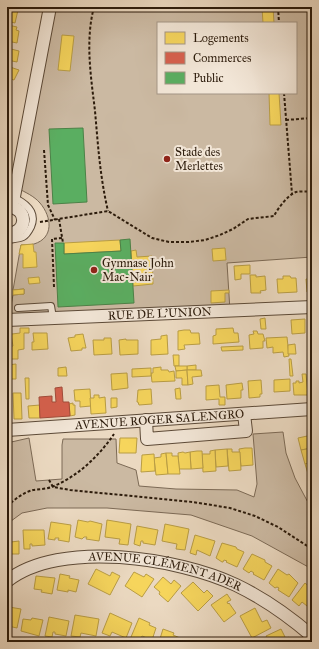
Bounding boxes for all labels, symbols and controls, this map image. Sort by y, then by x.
legend [157,22,297,94]
text: Logements [193,31,249,46]
text: Commerces [193,51,251,65]
text: Public [193,71,224,85]
place label: Stade des Merlettes [175,145,223,173]
marker: Stade des Merlettes [162,154,172,164]
place label: Gymnase John Mac-Nair [102,256,174,284]
marker: Gymnase John Mac-Nair [89,265,99,275]
street label: RUE DE L'UNION [108,304,212,323]
street label: AVENUE ROGER SALENGRO [74,407,245,432]
street label: AVENUE CLÉMENT ADER [87,549,245,594]

